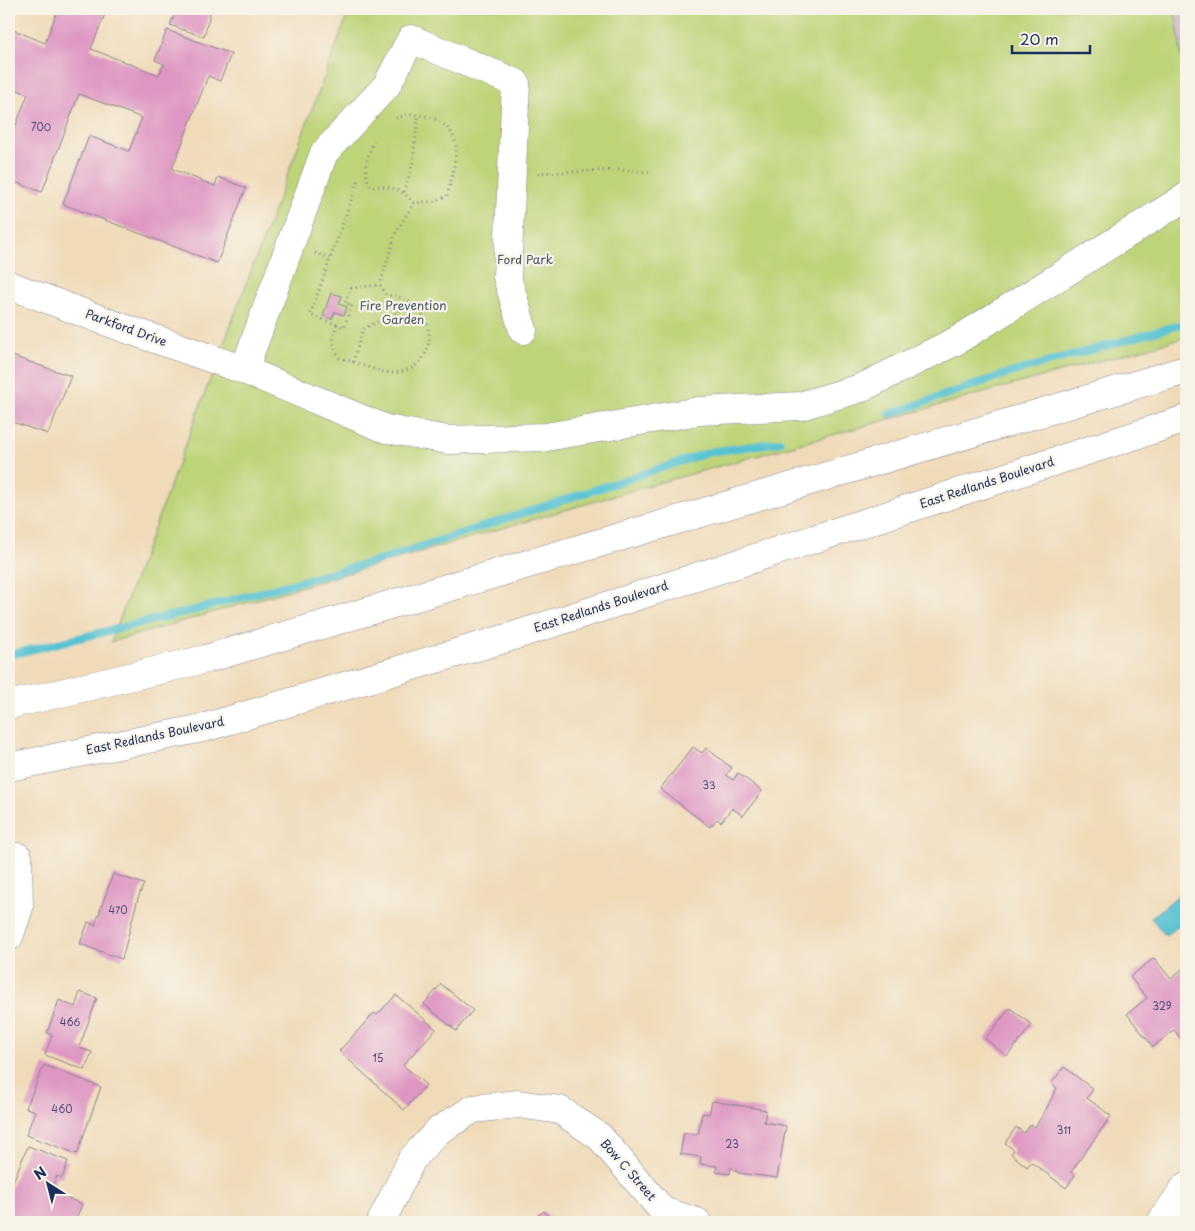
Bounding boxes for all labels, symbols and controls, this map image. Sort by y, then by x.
scale bar [1012,22,1090,54]
text: 20 m [1020,27,1059,50]
house number: 700 [31,119,51,134]
park label: Ford Park [497,250,553,268]
park label: Fire Prevention Garden [359,296,447,328]
street label: Parkford Drive [83,304,170,350]
street label: East Redlands Boulevard [917,452,1057,512]
street label: East Redlands Boulevard [531,576,671,636]
street label: East Redlands Boulevard [84,711,226,758]
house number: 33 [702,777,716,792]
house number: 470 [108,902,128,917]
house number: 329 [1152,998,1172,1013]
house number: 466 [60,1014,80,1029]
house number: 15 [373,1050,383,1065]
house number: 460 [52,1101,72,1116]
house number: 311 [1057,1122,1071,1137]
street label: Bow C Street [597,1134,661,1204]
house number: 23 [725,1136,739,1151]
north arrow [22,1158,72,1208]
text: N [29,1161,51,1185]

